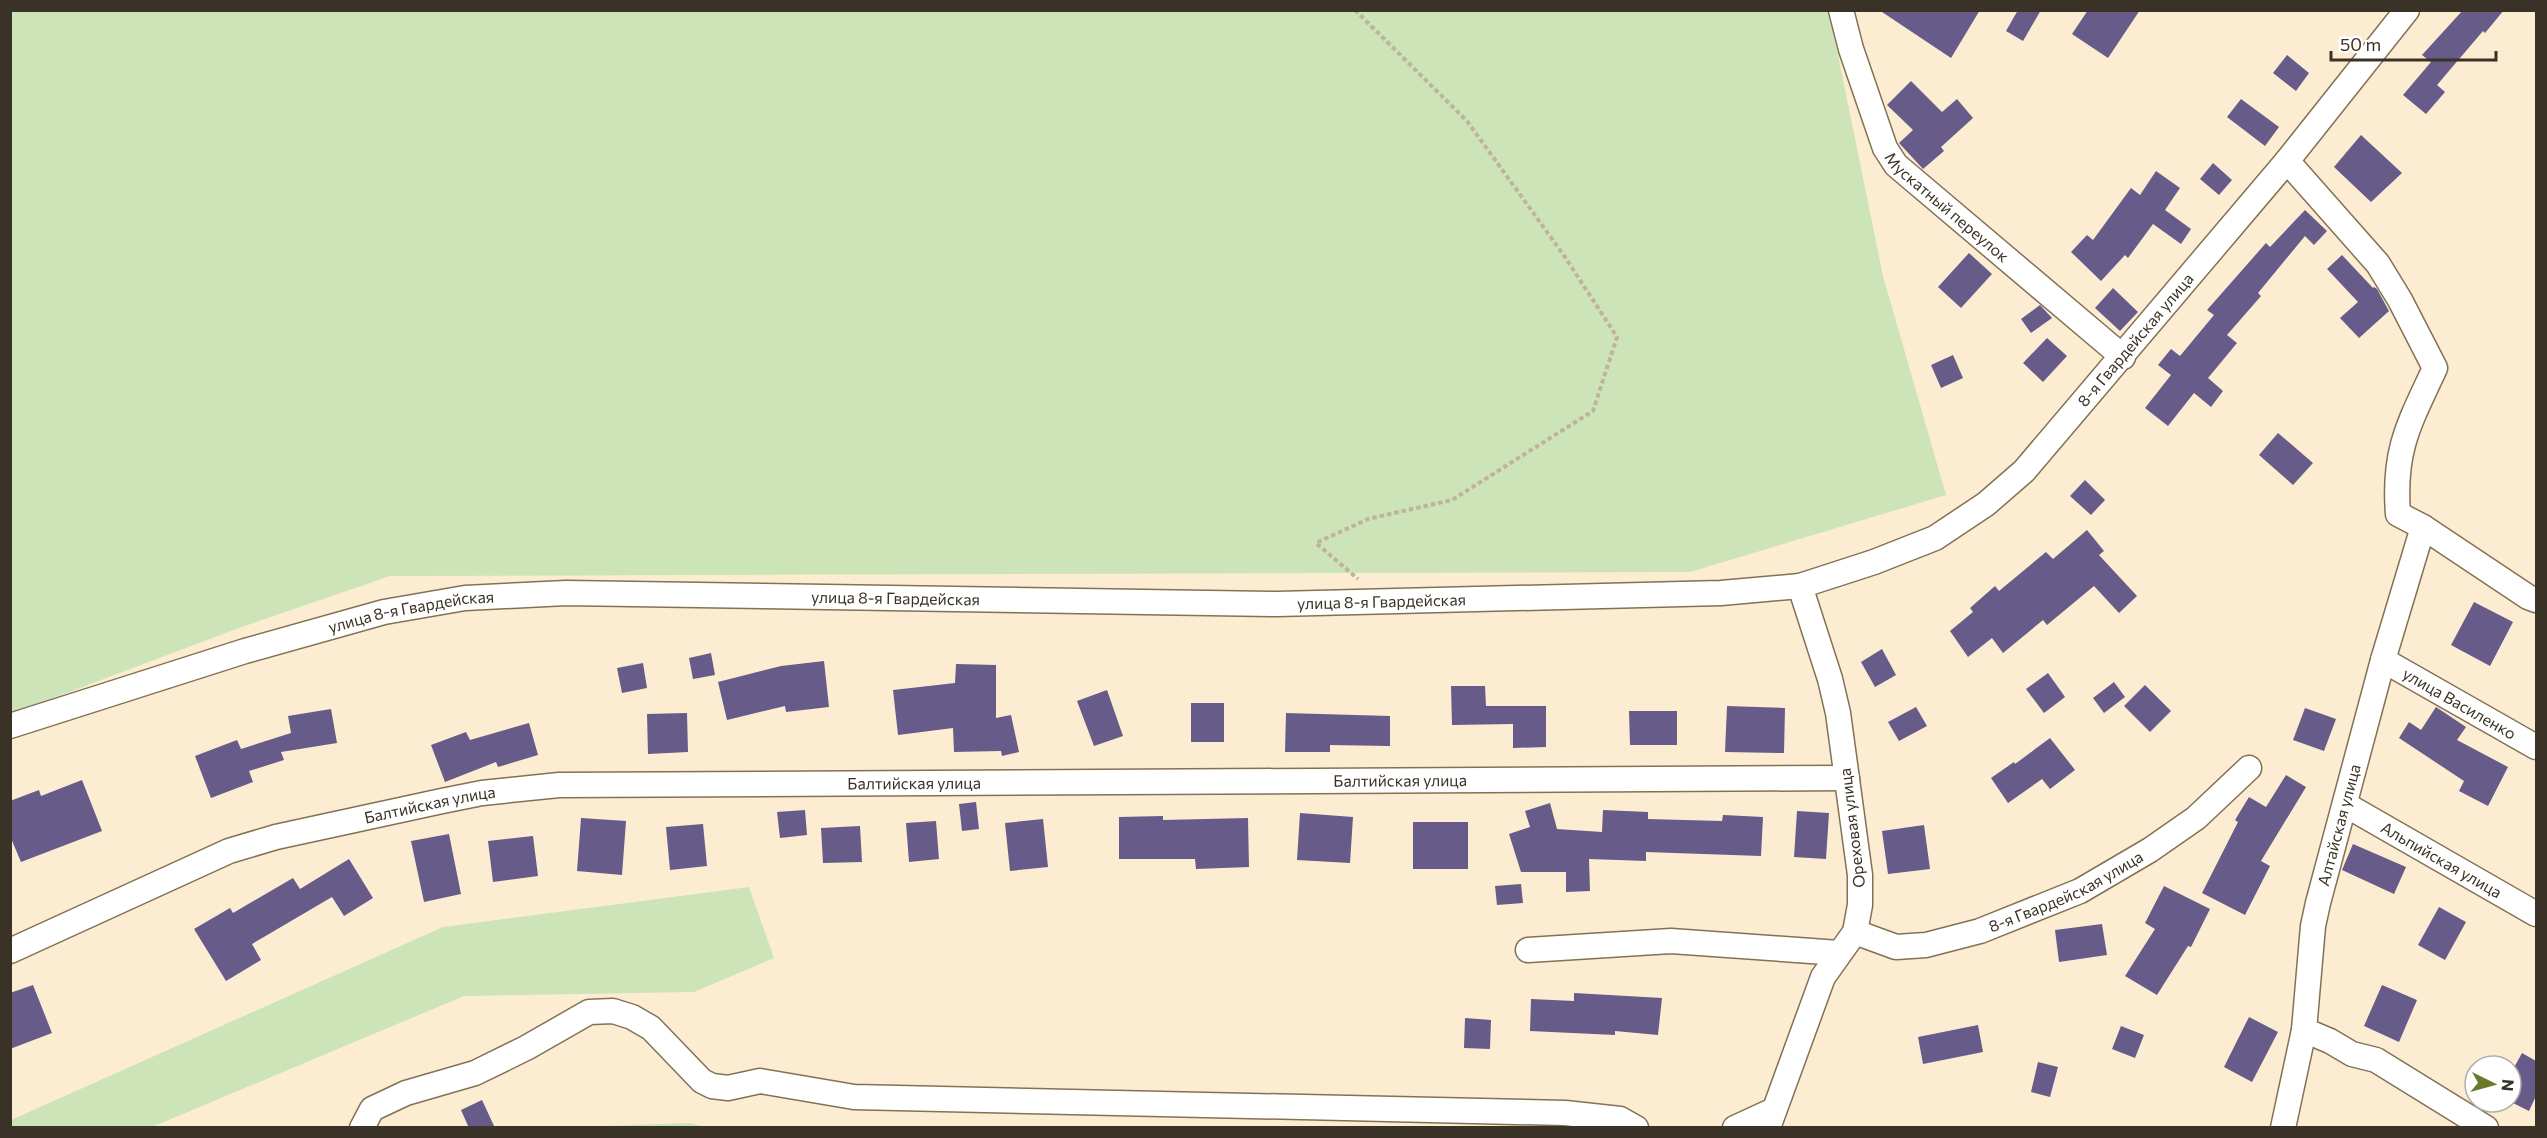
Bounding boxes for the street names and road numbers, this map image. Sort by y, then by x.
street label: Мускатный переулок [1881,148,2014,266]
street label: 8-я Гвардейская улица [2073,269,2197,410]
street label: улица 8-я Гвардейская [326,587,495,636]
street label: улица 8-я Гвардейская [811,587,980,608]
street label: улица 8-я Гвардейская [1297,589,1466,613]
street label: улица Василенко [2400,663,2520,743]
street label: Алтайская улица [2313,762,2364,888]
street label: Ореховая улица [1835,767,1868,889]
street label: Балтийская улица [1333,770,1467,790]
street label: Балтийская улица [847,773,981,792]
street label: Балтийская улица [362,782,496,827]
street label: Альпийская улица [2378,817,2505,901]
street label: 8-я Гвардейская улица [1986,846,2146,936]

